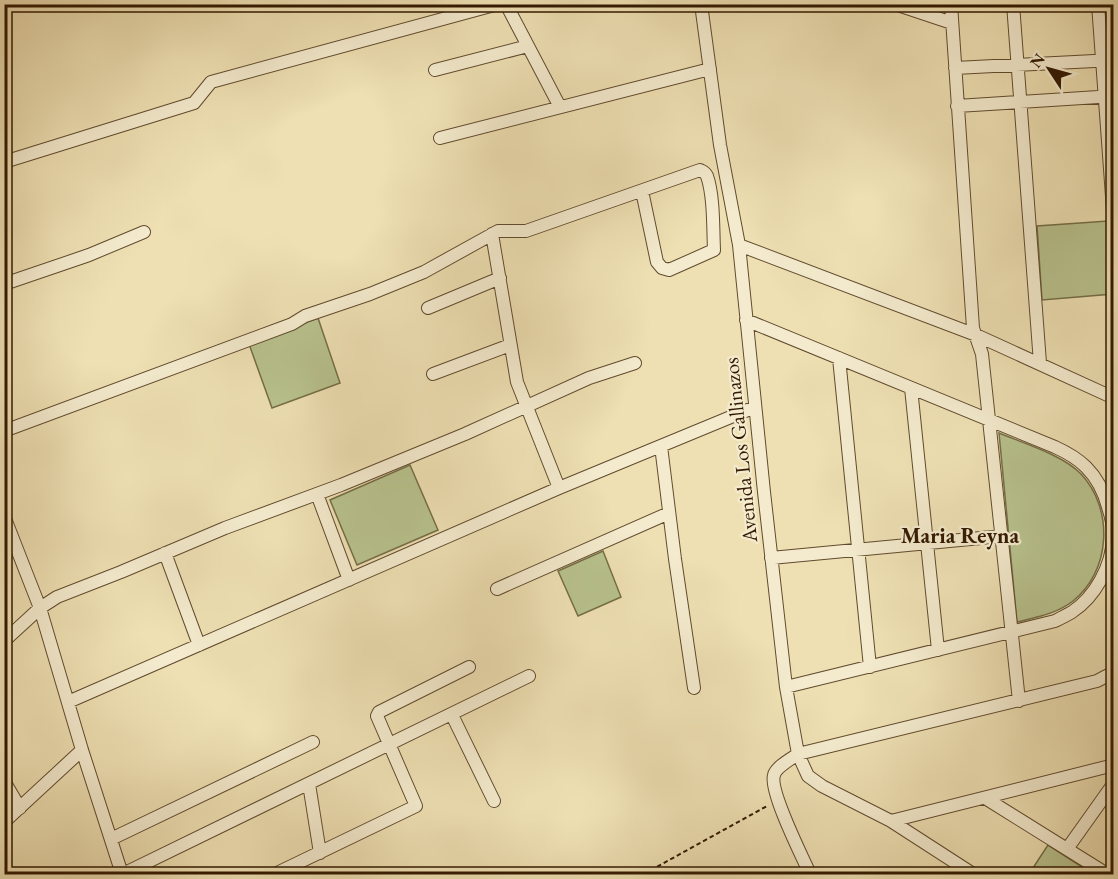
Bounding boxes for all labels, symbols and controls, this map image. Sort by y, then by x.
north arrow [1019,39,1079,99]
text: N [1025,49,1050,72]
street label: Avenida Los Gallinazos [717,356,763,545]
district label: Maria Reyna [901,521,1020,550]

